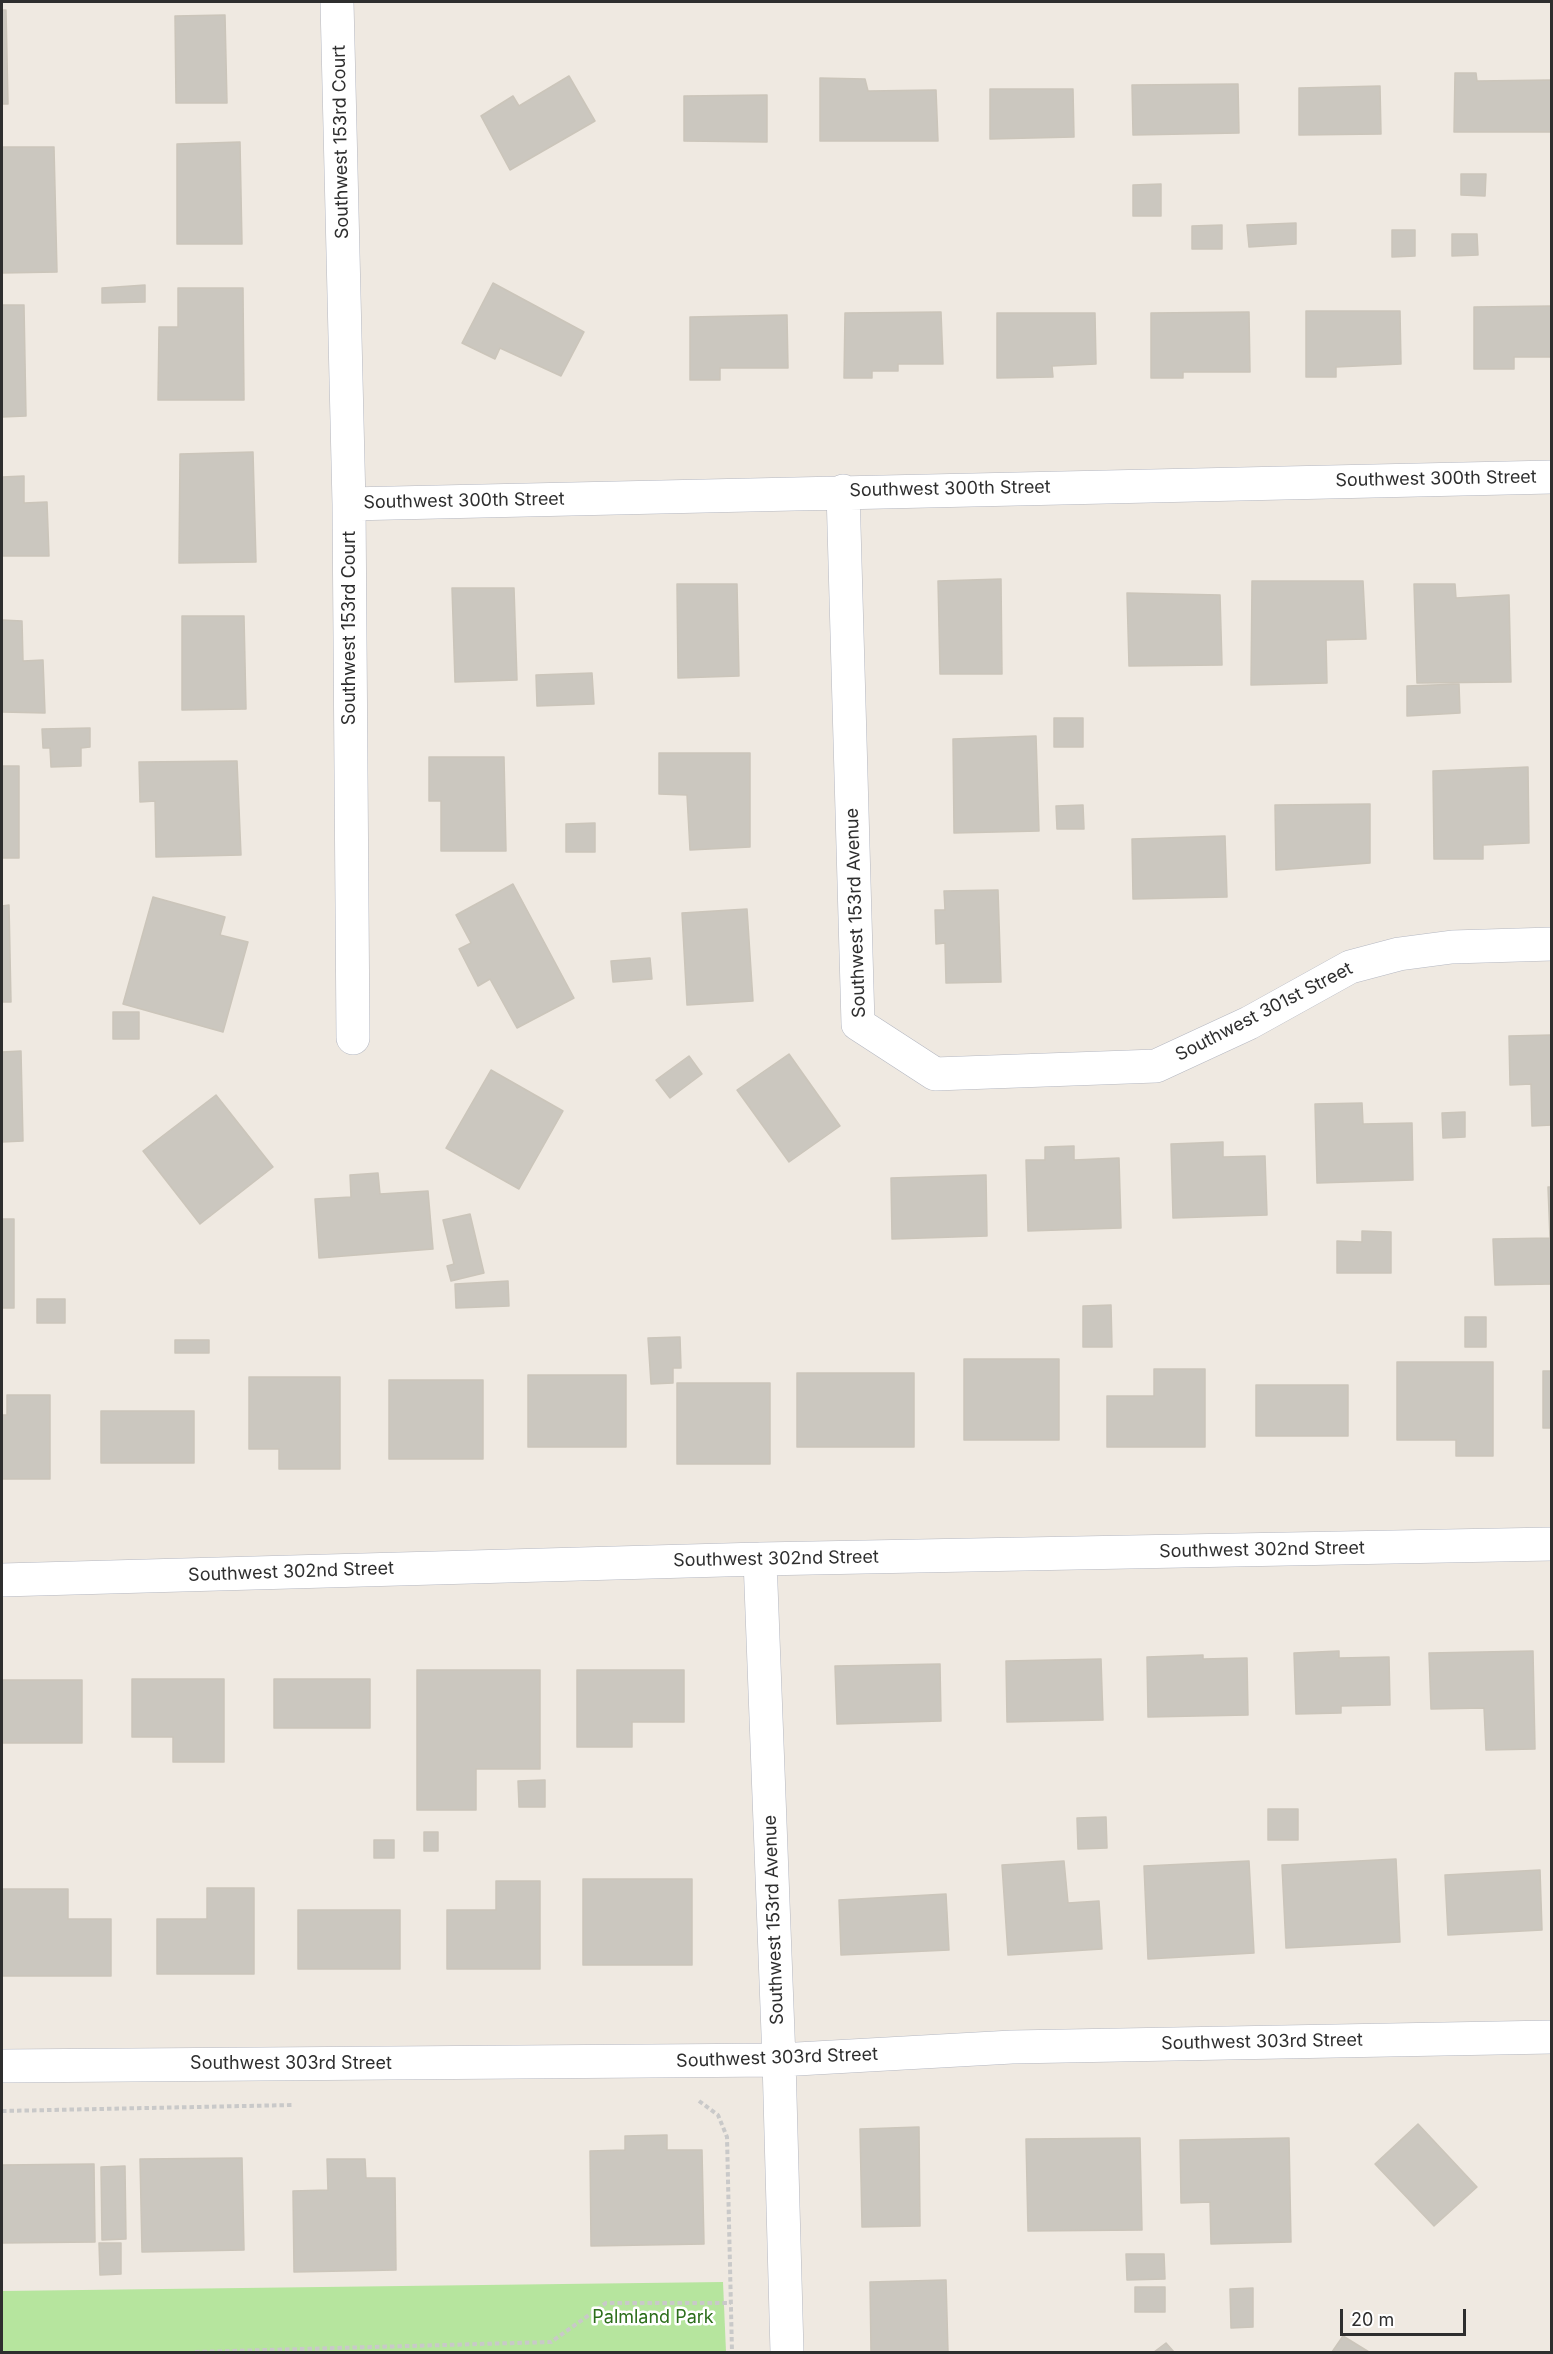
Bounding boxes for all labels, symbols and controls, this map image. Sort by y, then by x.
street label: Southwest 153rd Court [329,45,353,239]
street label: Southwest 300th Street [1335,466,1537,492]
street label: Southwest 300th Street [849,476,1051,502]
street label: Southwest 300th Street [363,488,565,514]
street label: Southwest 153rd Court [339,531,361,725]
street label: Southwest 153rd Avenue [842,808,870,1018]
street label: Southwest 301st Street [1172,958,1356,1066]
street label: Southwest 302nd Street [1159,1537,1365,1563]
street label: Southwest 302nd Street [673,1546,879,1572]
street label: Southwest 302nd Street [188,1558,394,1586]
street label: Southwest 153rd Avenue [760,1815,788,2025]
street label: Southwest 303rd Street [1161,2029,1363,2055]
street label: Southwest 303rd Street [676,2044,878,2072]
street label: Southwest 303rd Street [190,2053,392,2075]
scale bar [1343,2297,1469,2335]
park label: Palmland Park [592,2307,714,2329]
text: 20 m [1351,2309,1394,2330]

